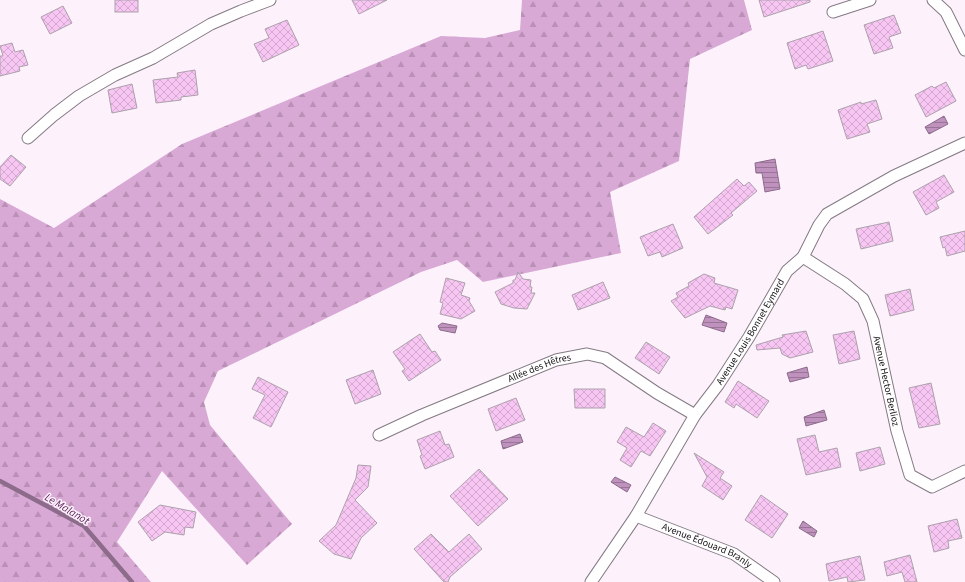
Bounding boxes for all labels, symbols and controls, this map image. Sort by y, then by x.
street label: Avenue Louis Bonnet Eymard [713,276,788,388]
street label: Avenue Hector Berlioz [869,335,903,427]
street label: Allée des Hêtres [506,350,572,386]
water label: Le Malanot [42,490,93,528]
street label: Avenue Édouard Branly [660,520,755,572]

